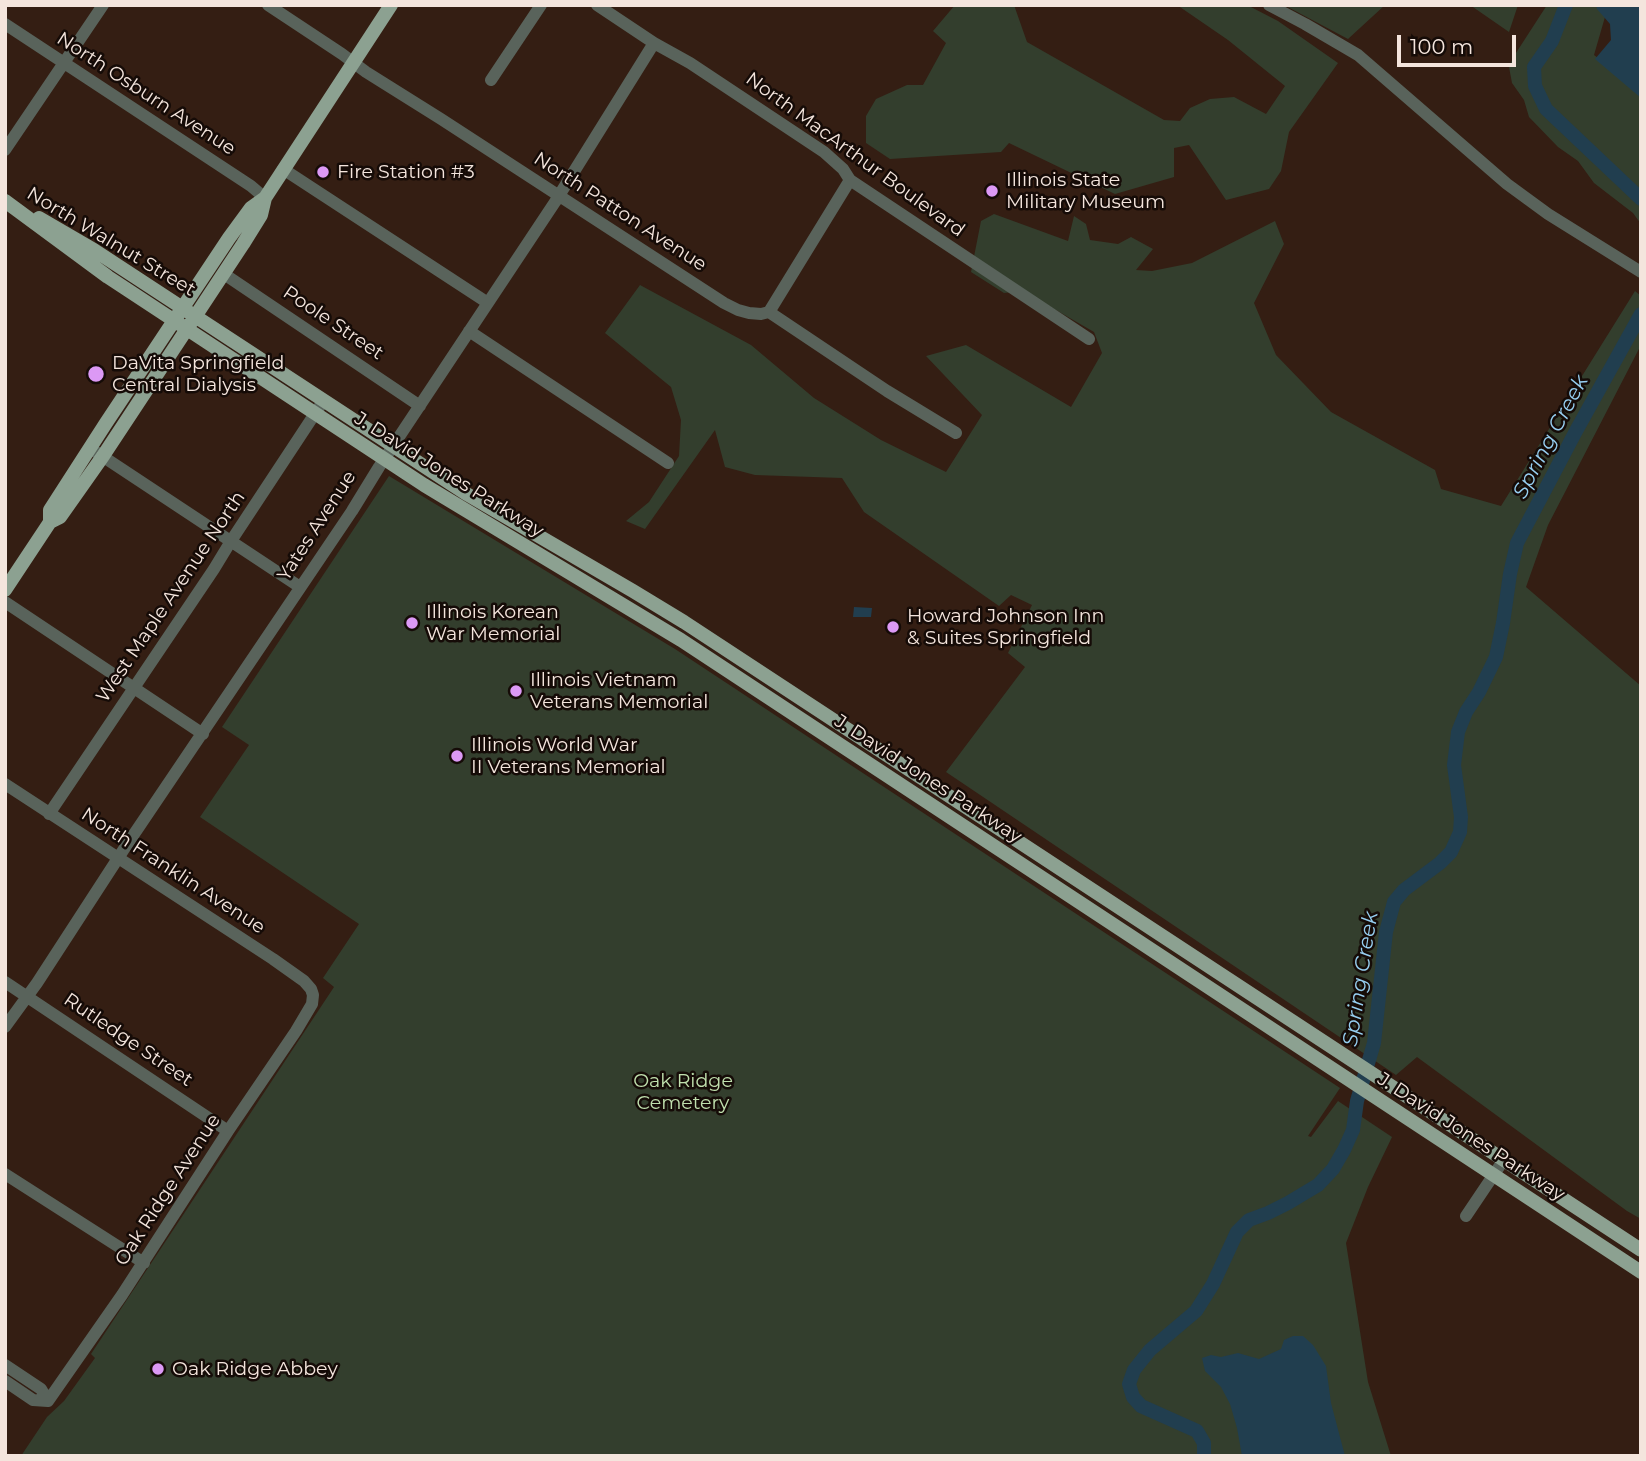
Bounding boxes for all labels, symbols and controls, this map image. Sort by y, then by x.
scale bar [1401,21,1520,65]
street label: North Osburn Avenue [52,28,240,160]
text: 100 m [1410,34,1473,59]
street label: North MacArthur Boulevard [741,68,969,242]
street label: North Patton Avenue [529,148,711,276]
place label: Fire Station #3 [337,161,475,183]
marker: Fire Station #3 [315,164,331,180]
place label: Illinois State Military Museum [1006,169,1165,213]
street label: North Walnut Street [22,183,200,301]
marker: Illinois State Military Museum [984,183,1000,199]
street label: Poole Street [278,281,388,365]
place label: DaVita Springfield Central Dialysis [112,352,284,396]
marker: DaVita Springfield Central Dialysis [86,364,106,384]
water label: Spring Creek [1508,371,1594,503]
street label: J. David Jones Parkway [350,407,548,543]
street label: Yates Avenue [273,467,361,585]
street label: West Maple Avenue North [92,487,250,707]
place label: Illinois Korean War Memorial [426,601,560,645]
place label: Howard Johnson Inn & Suites Springfield [907,605,1104,649]
marker: Illinois Korean War Memorial [404,615,420,631]
marker: Howard Johnson Inn & Suites Springfield [885,619,901,635]
place label: Illinois Vietnam Veterans Memorial [530,669,708,713]
marker: Illinois Vietnam Veterans Memorial [508,683,524,699]
street label: J. David Jones Parkway [830,710,1026,848]
place label: Illinois World War II Veterans Memorial [471,734,666,778]
marker: Illinois World War II Veterans Memorial [449,748,465,764]
street label: North Franklin Avenue [77,803,269,939]
water label: Spring Creek [1338,910,1384,1048]
street label: Rutledge Street [59,988,197,1092]
street label: J. David Jones Parkway [1373,1068,1569,1206]
park label: Oak Ridge Cemetery [633,1070,733,1114]
street label: Oak Ridge Avenue [110,1110,226,1270]
place label: Oak Ridge Abbey [172,1358,338,1380]
marker: Oak Ridge Abbey [150,1361,166,1377]

